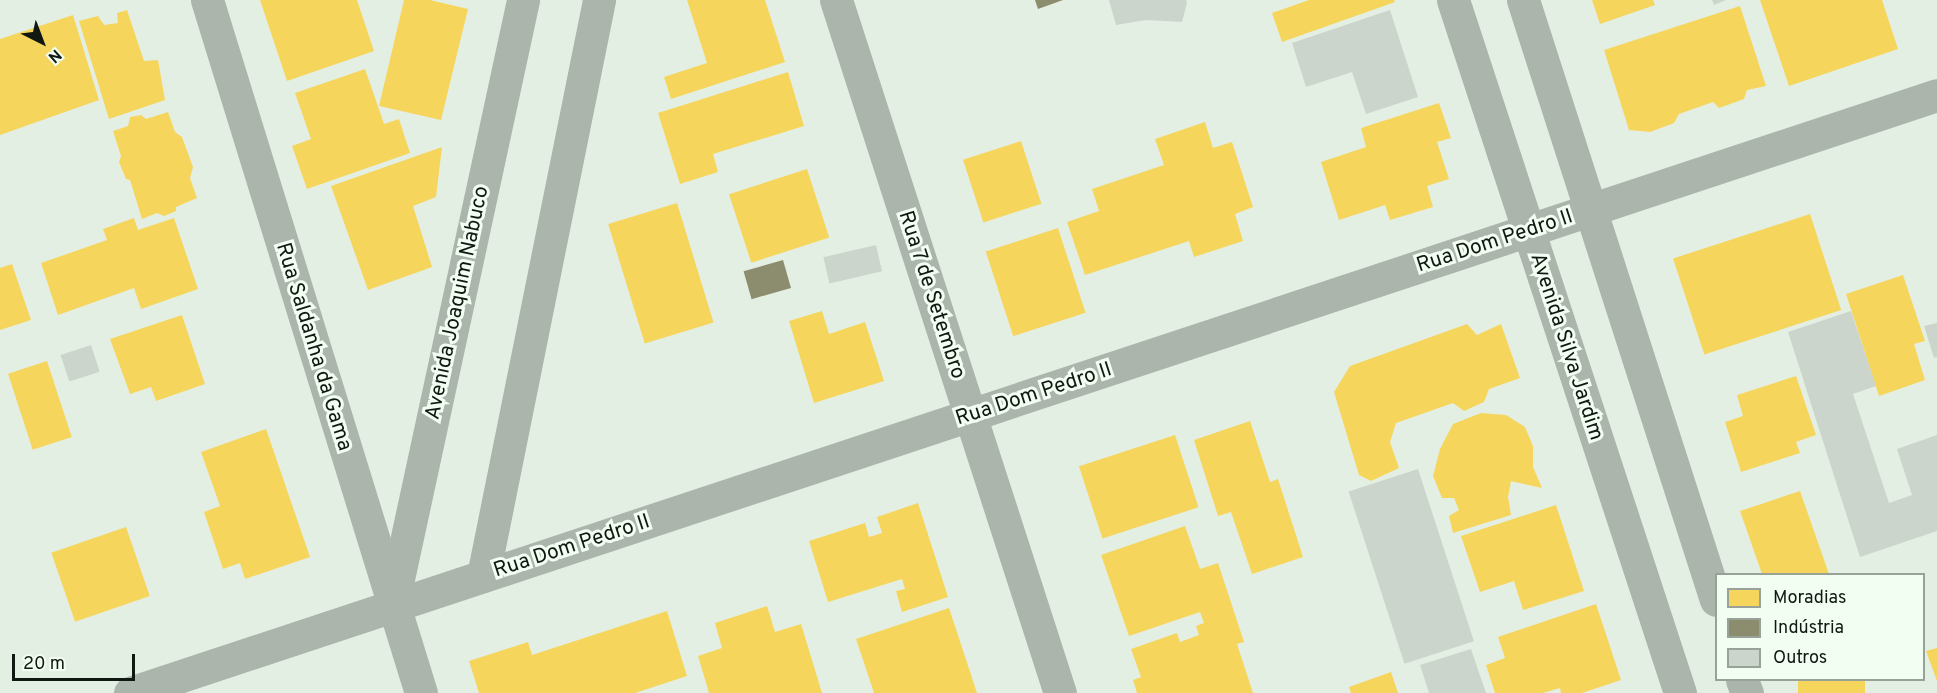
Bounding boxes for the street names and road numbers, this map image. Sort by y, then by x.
street label: Avenida Joaquim Nabuco [421,184,495,422]
street label: Rua Dom Pedro II [1414,205,1576,279]
street label: Rua 7 de Setembro [892,207,970,383]
street label: Rua Saldanha da Gama [269,240,357,454]
street label: Avenida Silva Jardim [1524,250,1608,444]
street label: Rua Dom Pedro II [953,358,1115,432]
street label: Rua Dom Pedro II [491,510,653,584]

